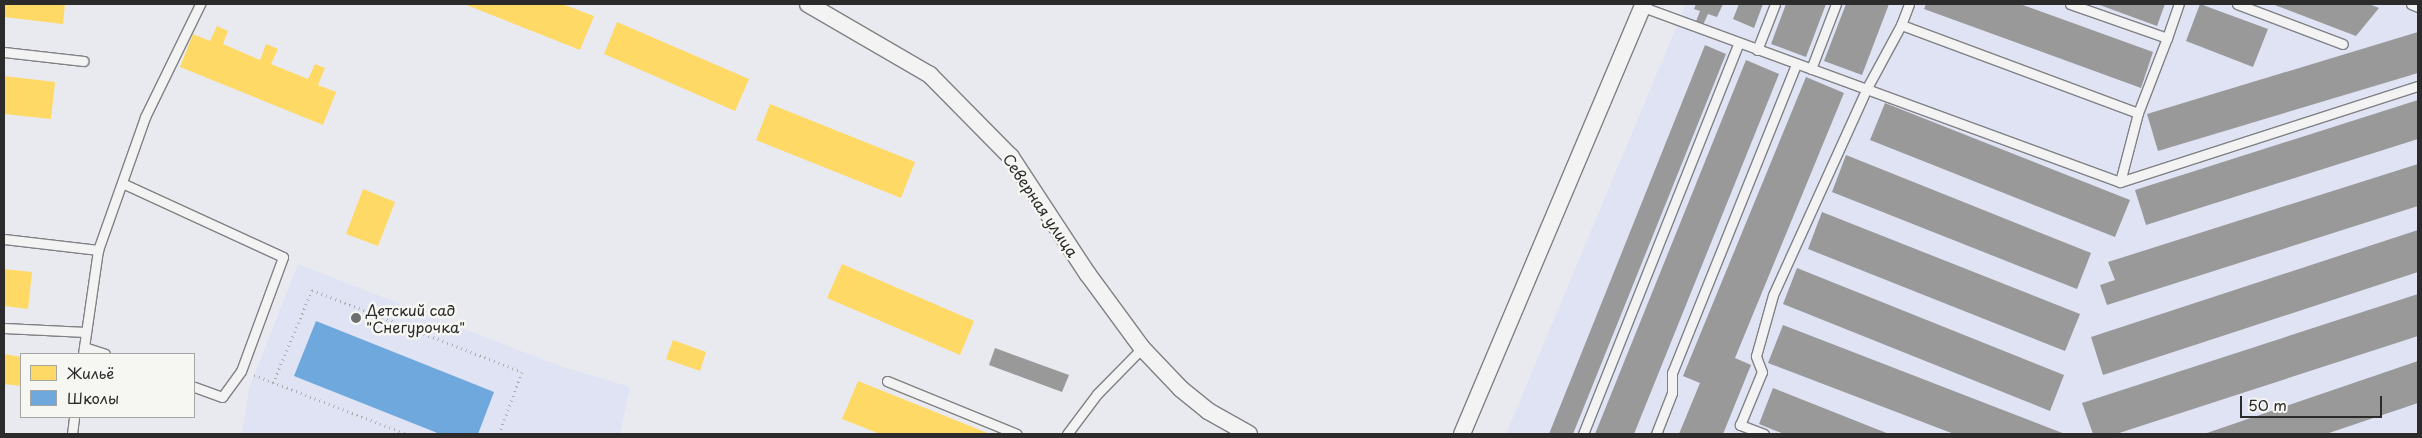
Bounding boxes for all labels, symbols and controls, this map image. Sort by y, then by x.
street label: Северная улица [1000,150,1082,260]
place label: Детский сад "Снегурочка" [366,300,465,335]
marker: Детский сад "Снегурочка" [350,312,362,324]
legend [20,353,195,418]
text: Жильё [67,361,114,384]
text: Школы [67,386,119,409]
scale bar [2242,386,2384,418]
text: 50 m [2248,393,2287,416]

